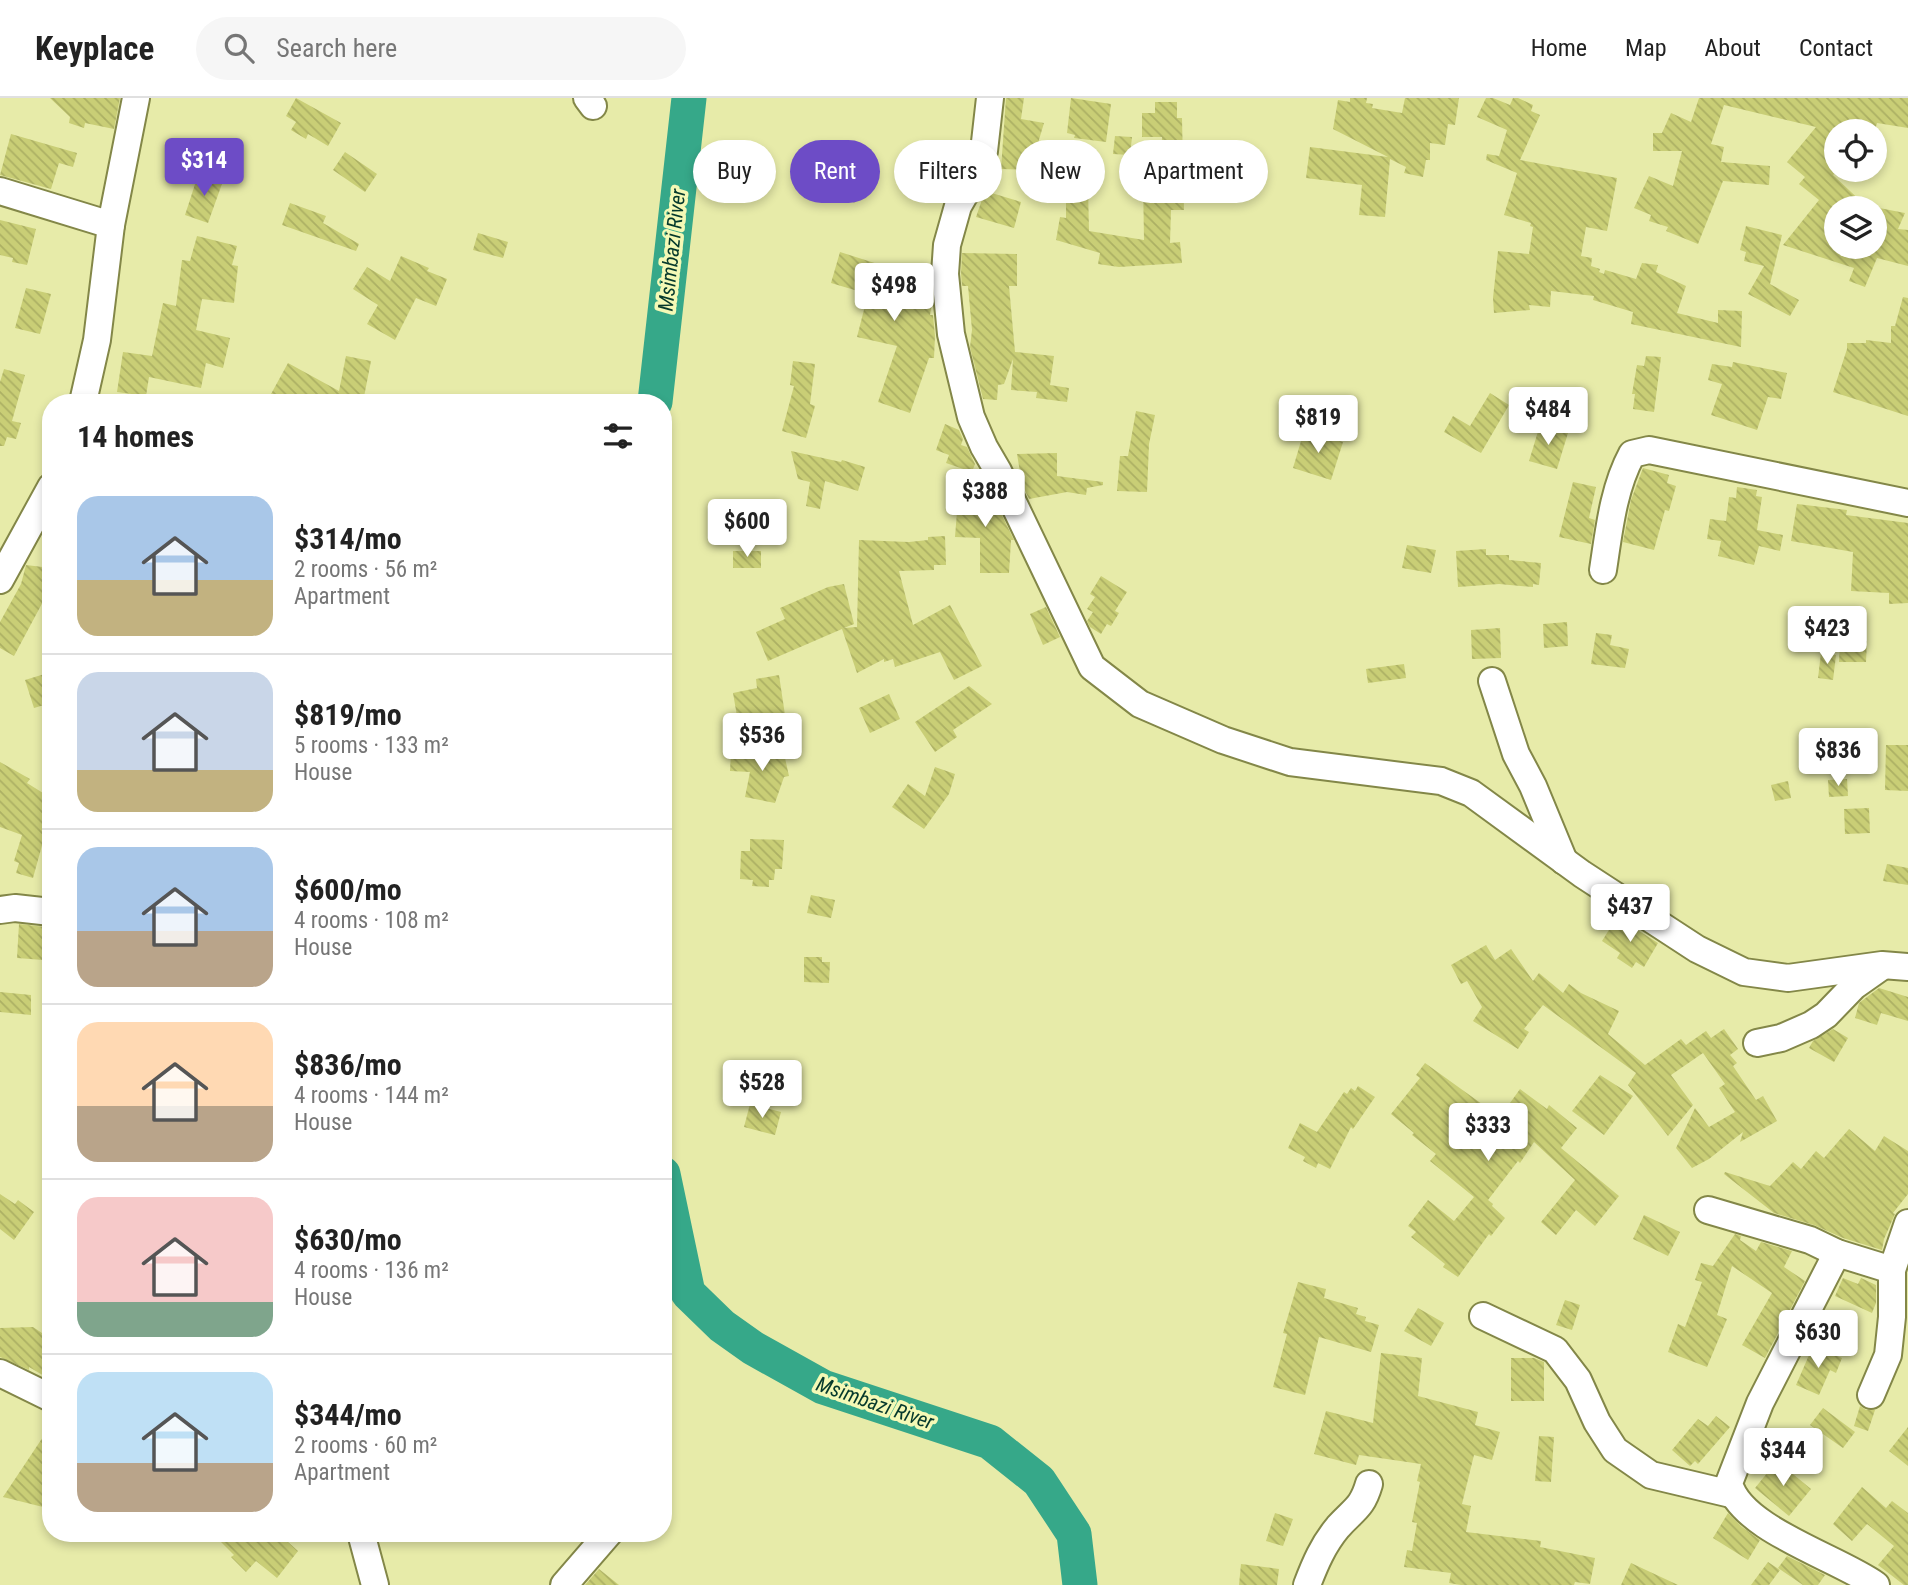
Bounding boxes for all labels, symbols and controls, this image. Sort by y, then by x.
search box [196,17,686,80]
text: Keyplace [35,29,154,68]
icon: search [220,29,258,67]
text: Search here [276,33,397,63]
text: Home [1531,34,1587,62]
text: Map [1625,34,1667,62]
text: About [1705,34,1761,62]
text: Contact [1799,34,1873,62]
map controls [1824,119,1887,259]
button: locate [1824,119,1887,182]
pin: $314 [163,139,245,198]
chip: Buy [693,140,776,203]
chip: Rent [790,140,880,203]
chip: Filters [894,140,1002,203]
chip: New [1016,140,1105,203]
chip: Apartment [1119,140,1268,203]
text: $314 [181,147,227,174]
water label: Msimbazi River [654,187,690,312]
button: layers [1824,196,1887,259]
pin: $498 [853,264,935,323]
text: $498 [871,272,917,299]
pin: $484 [1507,388,1589,447]
pin: $819 [1277,396,1359,455]
text: $484 [1525,396,1571,423]
text: $819 [1295,404,1341,431]
icon: filters [599,417,637,455]
text: 14 homes [77,419,194,454]
pin: $388 [944,470,1026,529]
text: $388 [962,478,1008,505]
pin: $600 [706,500,788,559]
text: $600 [724,508,770,535]
text: $314/mo [294,521,402,556]
icon: home [133,524,217,608]
text: 2 rooms · 56 m² [294,556,437,583]
text: Apartment [294,583,390,610]
pin: $423 [1786,606,1868,666]
text: $423 [1804,615,1850,642]
text: $819/mo [294,697,402,732]
icon: home [133,700,217,784]
pin: $536 [721,714,803,773]
text: $536 [739,722,785,749]
pin: $836 [1797,728,1879,788]
text: 5 rooms · 133 m² [294,732,449,759]
text: $836 [1815,737,1861,764]
text: House [294,759,352,786]
text: $600/mo [294,872,402,907]
icon: home [133,875,217,959]
pin: $437 [1589,884,1671,944]
text: $437 [1607,893,1653,920]
text: 4 rooms · 108 m² [294,907,449,934]
text: House [294,934,352,961]
text: $836/mo [294,1047,402,1082]
icon: home [133,1050,217,1134]
pin: $528 [721,1060,803,1120]
text: $528 [739,1069,785,1096]
text: 4 rooms · 144 m² [294,1082,449,1109]
pin: $333 [1447,1104,1529,1163]
text: House [294,1109,352,1136]
text: $333 [1465,1112,1511,1139]
text: $630/mo [294,1222,402,1257]
icon: home [133,1225,217,1309]
text: 4 rooms · 136 m² [294,1257,449,1284]
text: House [294,1284,352,1311]
pin: $630 [1777,1310,1859,1370]
text: $630 [1795,1319,1841,1346]
water label: Msimbazi River [813,1372,938,1435]
text: $344/mo [294,1397,402,1432]
icon: home [133,1400,217,1484]
pin: $344 [1742,1428,1824,1488]
text: 2 rooms · 60 m² [294,1432,437,1459]
text: $344 [1760,1437,1806,1464]
text: Apartment [294,1459,390,1486]

